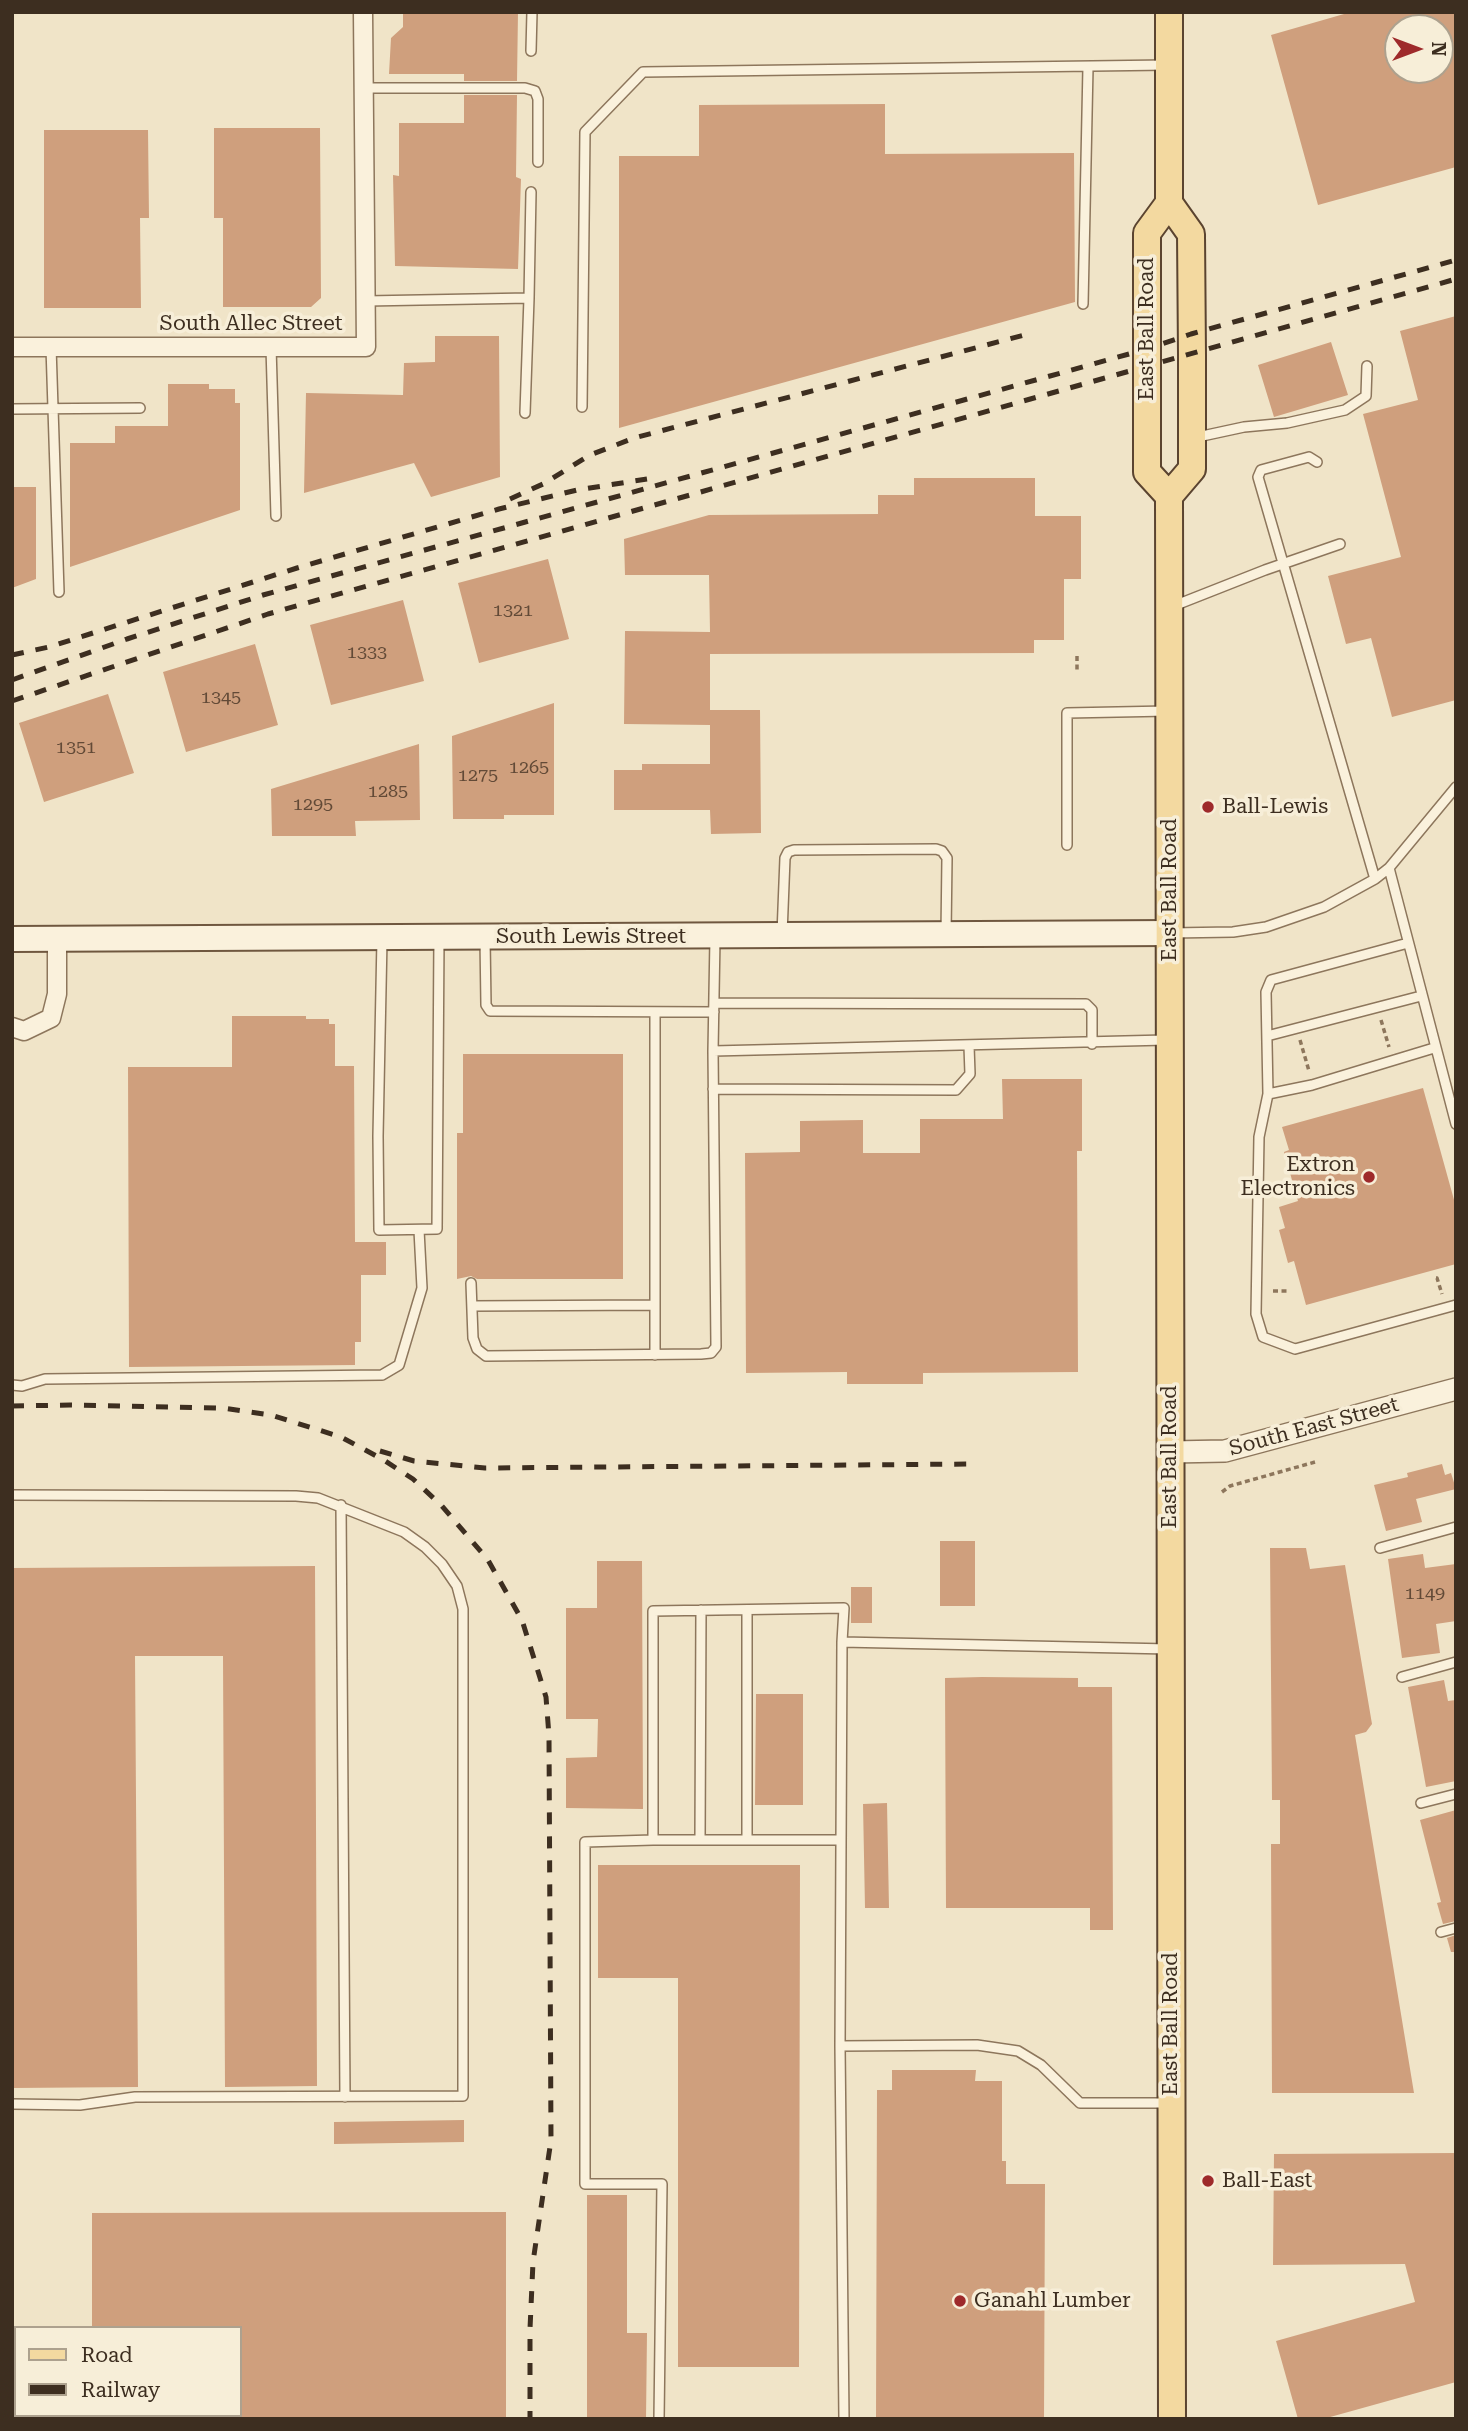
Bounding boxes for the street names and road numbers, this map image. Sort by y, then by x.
street label: East Ball Road [1134,257,1160,401]
street label: South Allec Street [160,311,342,337]
street label: East Ball Road [1157,818,1183,962]
street label: South Lewis Street [496,924,686,950]
street label: East Ball Road [1157,1385,1183,1529]
street label: South East Street [1227,1392,1401,1462]
street label: East Ball Road [1158,1952,1184,2096]

